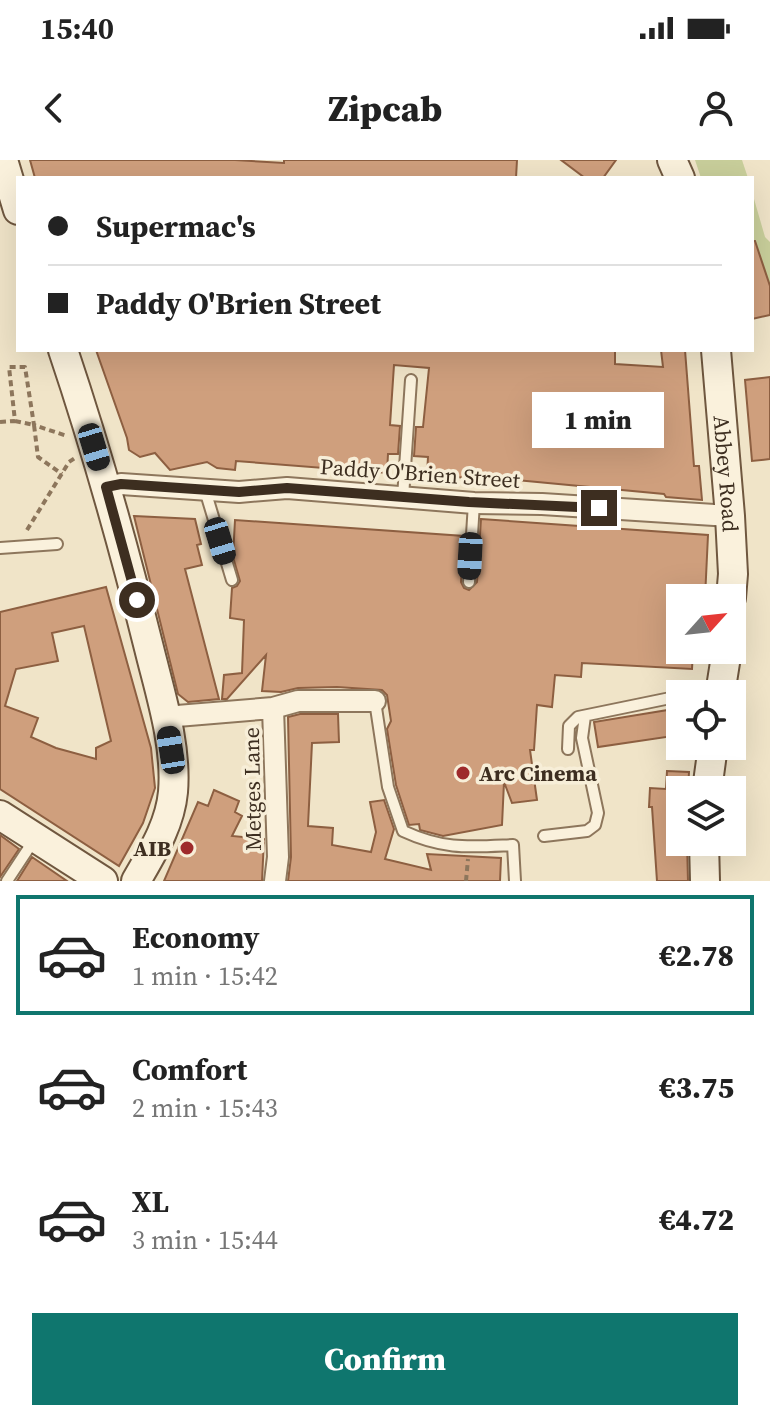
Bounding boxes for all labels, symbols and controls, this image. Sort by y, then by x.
text: 15:40 [40,8,114,49]
text: Zipcab [328,84,442,133]
icon: back [32,86,76,130]
icon: person [694,86,738,130]
text: Supermac's [96,206,256,247]
text: Paddy O'Brien Street [96,283,381,324]
callout: 1 min [533,392,665,448]
text: 1 min [564,402,632,438]
street label: Abbey Road [707,414,746,533]
car [76,421,112,473]
street label: Paddy O'Brien Street [319,451,522,495]
route end [581,490,617,526]
car [202,515,238,567]
car [457,531,483,581]
route start [119,582,155,618]
north arrow [666,584,746,664]
map controls [666,584,746,856]
button: locate [666,680,746,760]
car [155,724,187,776]
street label: Metges Lane [236,727,268,851]
place label: Arc Cinema [479,758,597,788]
marker: Arc Cinema [454,764,472,782]
button: layers [666,776,746,856]
place label: AIB [133,833,171,863]
marker: AIB [178,839,196,857]
text: Economy [132,917,260,958]
icon: car [36,919,108,991]
text: €2.78 [659,935,734,976]
text: 1 min · 15:42 [132,958,278,994]
text: Comfort [132,1049,247,1090]
icon: car [36,1051,108,1123]
text: €3.75 [659,1067,734,1108]
text: 2 min · 15:43 [132,1090,278,1126]
text: XL [132,1181,169,1222]
icon: car [36,1183,108,1255]
text: €4.72 [659,1199,734,1240]
text: 3 min · 15:44 [132,1222,278,1258]
button: Confirm [32,1313,738,1405]

